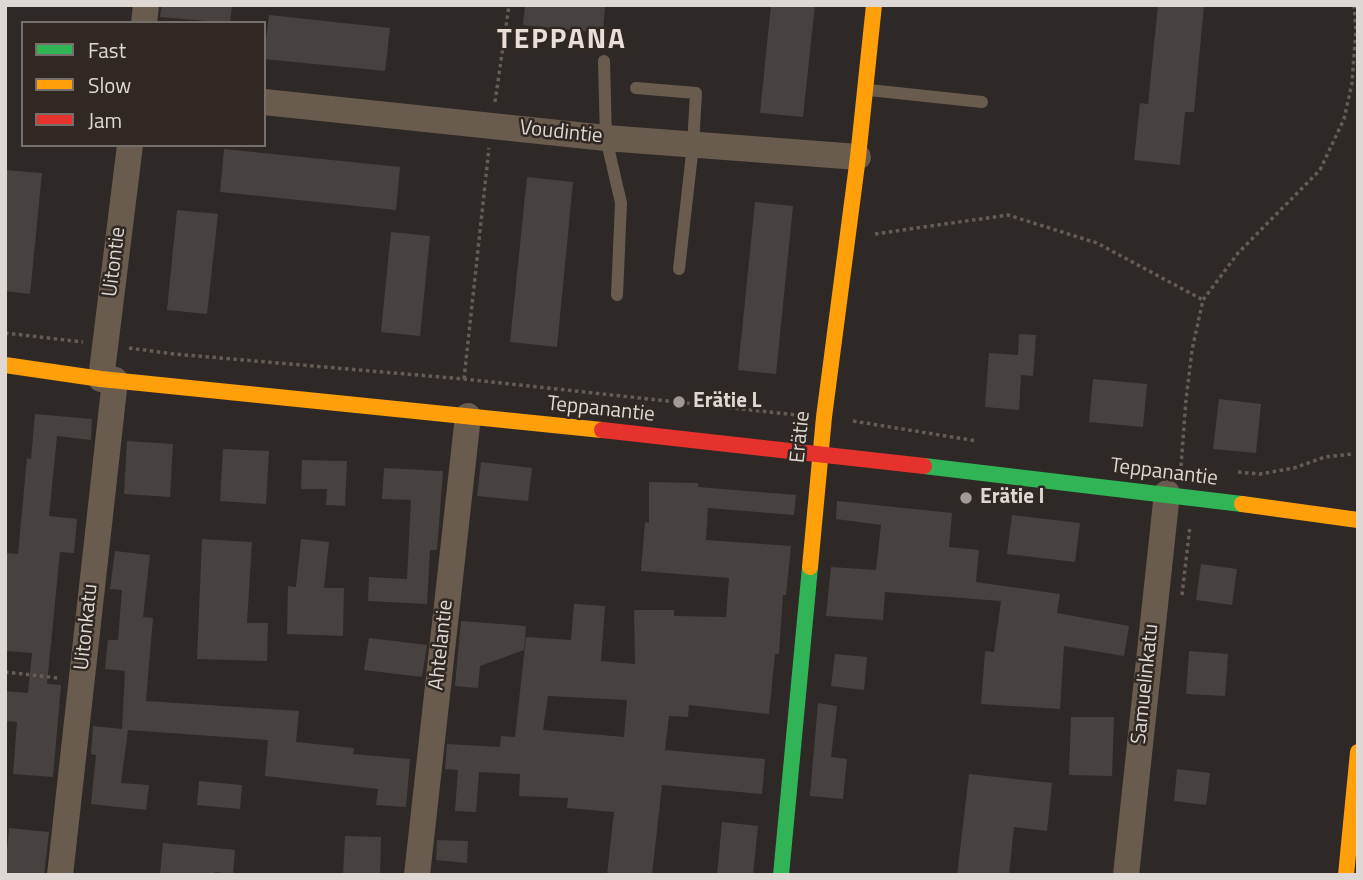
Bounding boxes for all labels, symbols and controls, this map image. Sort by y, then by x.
legend [21,21,266,147]
district label: TEPPANA [498,24,626,58]
text: Fast [88,34,126,66]
text: Slow [88,69,131,101]
text: Jam [88,104,122,136]
street label: Voudintie [518,116,604,150]
street label: Uitontie [98,226,132,298]
place label: Erätie L [693,389,761,415]
street label: Teppanantie [546,392,656,428]
marker: Erätie L [671,394,687,410]
street label: Erätie [786,410,816,464]
street label: Teppanantie [1109,454,1219,492]
place label: Erätie I [980,485,1045,511]
marker: Erätie I [958,490,974,506]
street label: Uitonkatu [70,582,104,672]
street label: Ahtelantie [425,598,459,692]
street label: Samuelinkatu [1127,623,1165,745]

